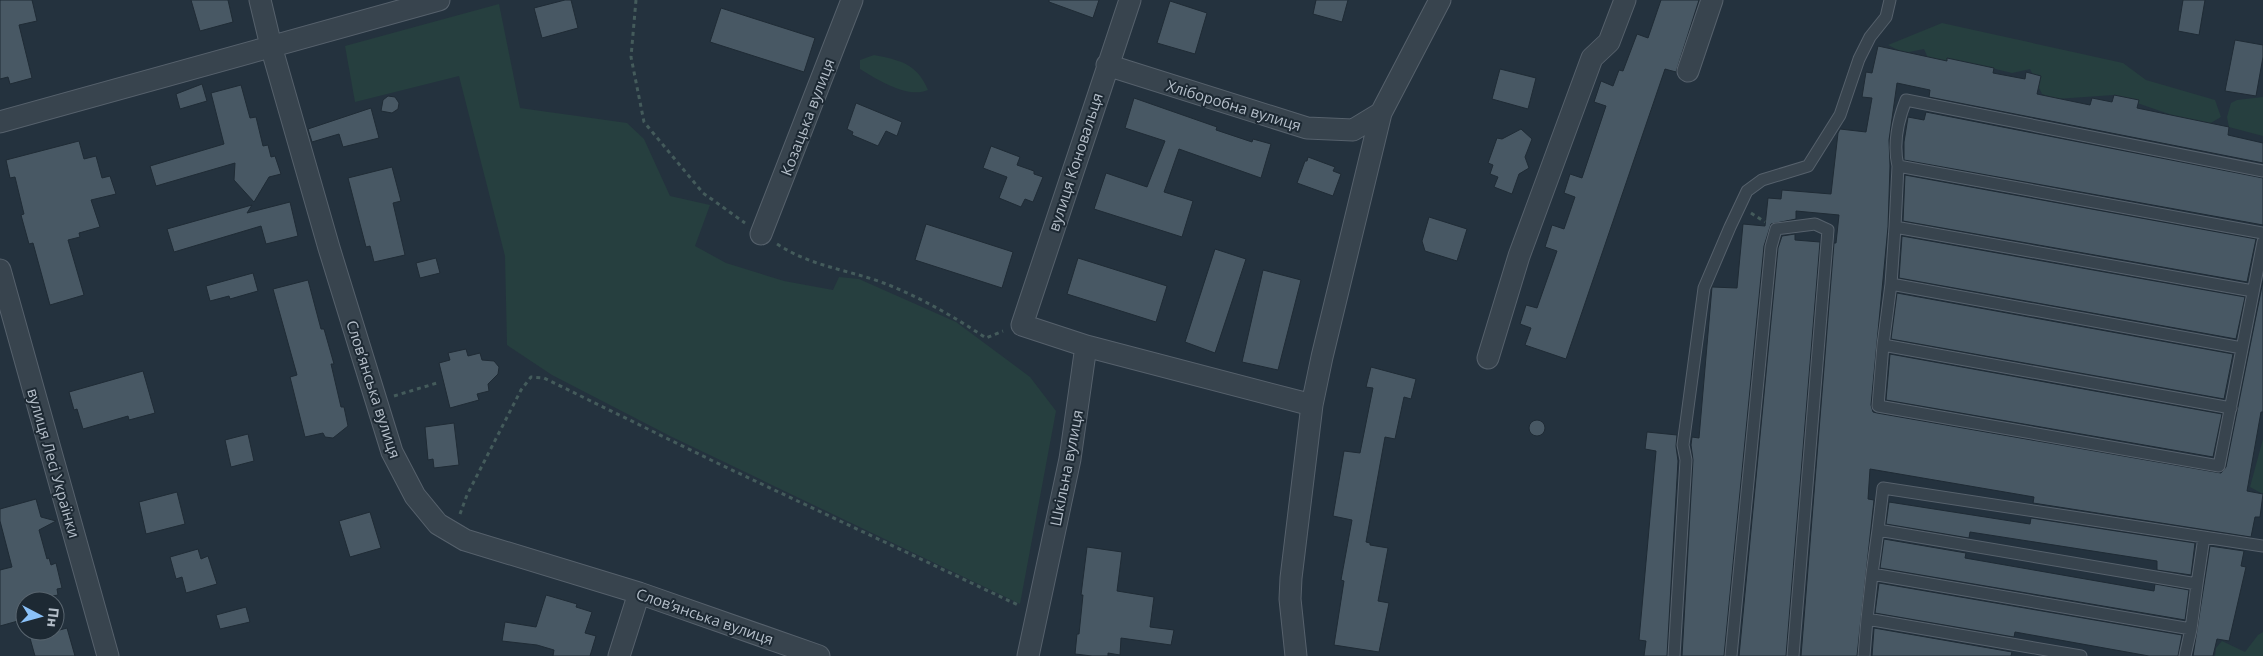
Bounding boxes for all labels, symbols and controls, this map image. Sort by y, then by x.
street label: Козацька вулиця [775,56,839,178]
street label: Хліборобна вулиця [1164,75,1304,135]
street label: вулиця Коновальця [1043,90,1107,234]
street label: Словʼянська вулиця [342,317,406,461]
street label: вулиця Лесі Українки [23,386,85,540]
street label: Шкільна вулиця [1045,408,1087,528]
street label: Словʼянська вулиця [634,583,776,649]
north arrow [15,591,65,641]
text: Пн [43,607,64,628]

